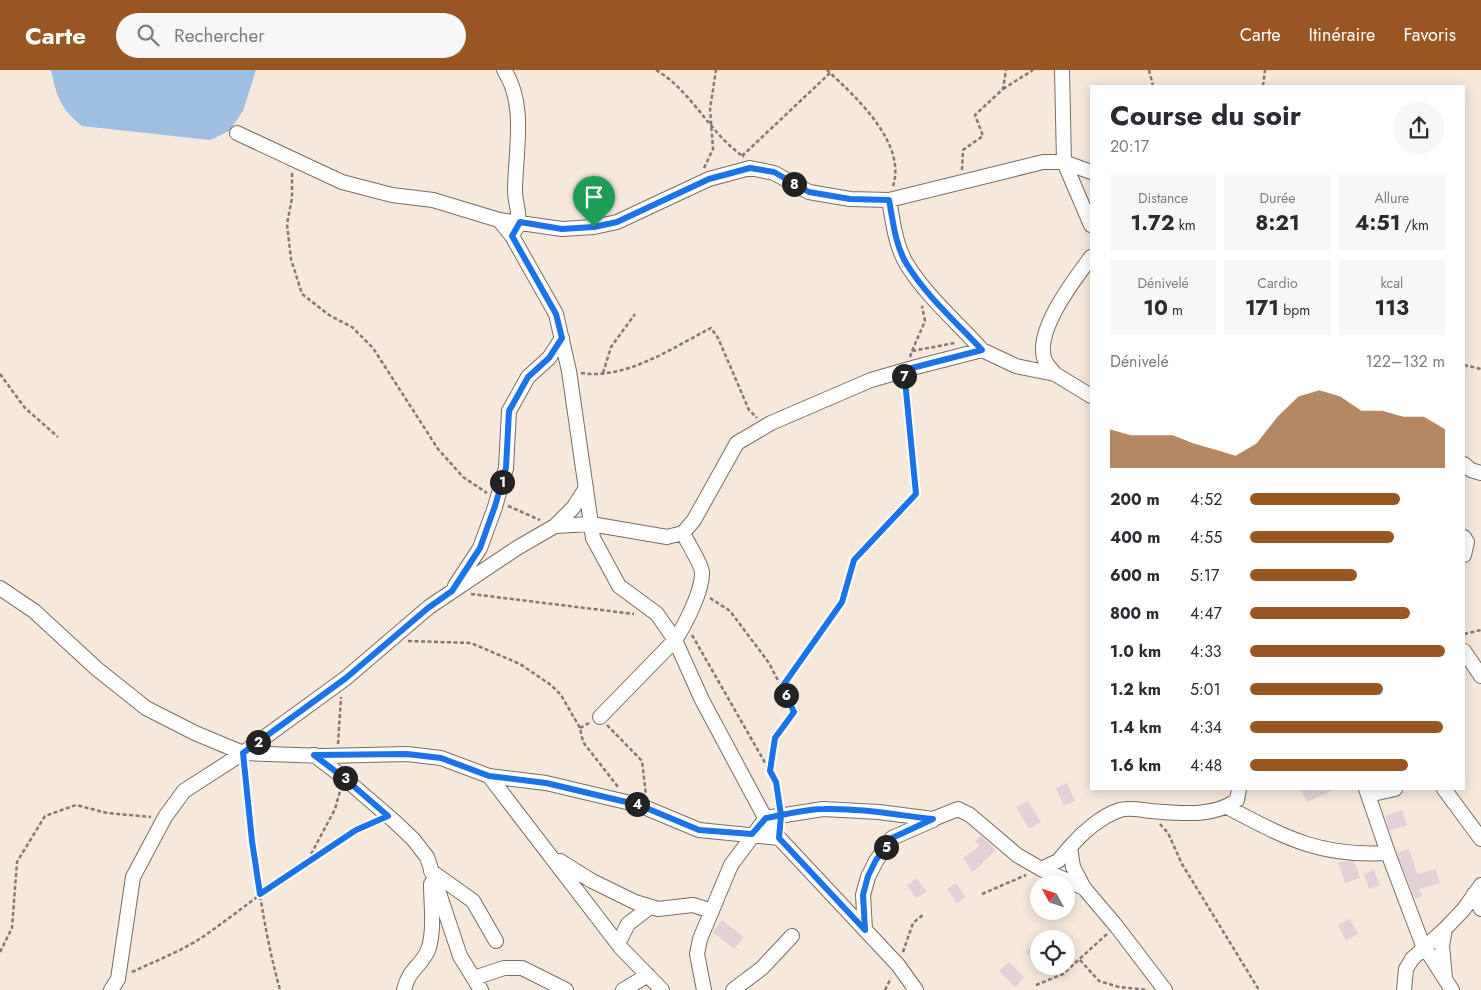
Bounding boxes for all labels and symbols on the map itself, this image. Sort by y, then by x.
pin: 8 [782,172,806,196]
pin [573,176,615,227]
pin: 7 [892,364,916,388]
pin: 1 [490,470,514,494]
pin: 6 [774,682,798,708]
pin: 2 [246,730,270,754]
pin: 3 [332,766,358,790]
pin: 4 [624,792,650,816]
pin: 5 [874,834,898,860]
north arrow [1030,875,1075,920]

